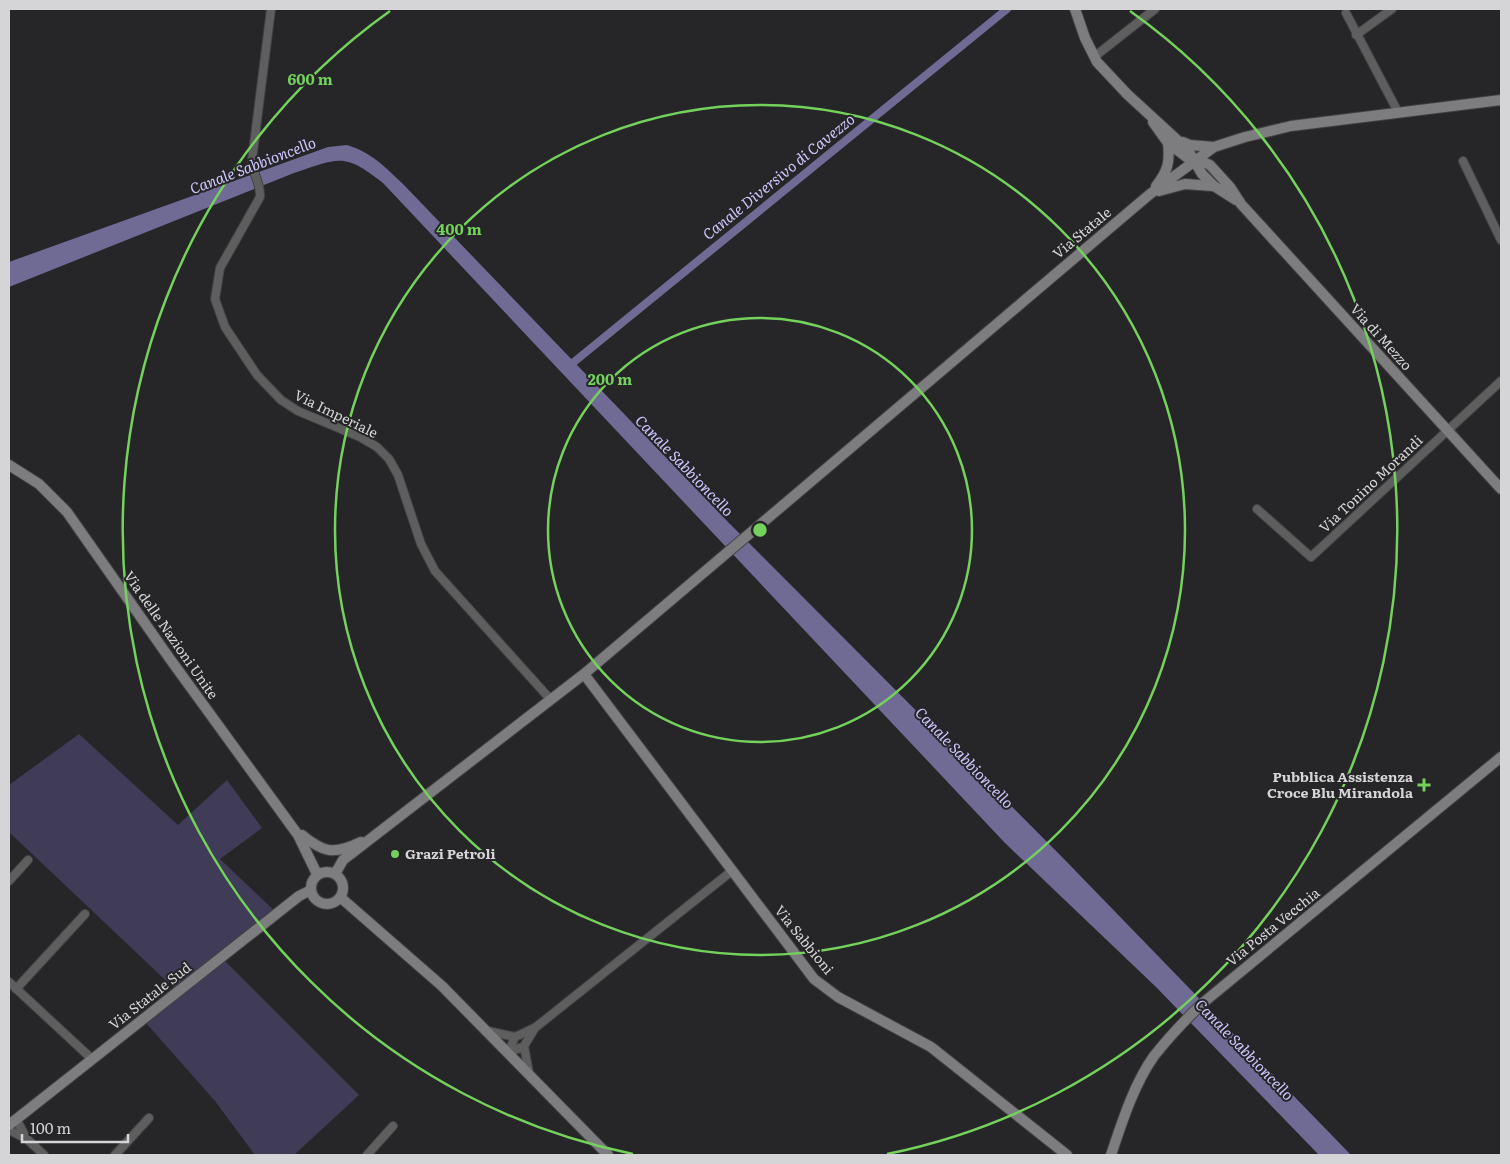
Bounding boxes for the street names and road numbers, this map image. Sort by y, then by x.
street label: Via Statale [1048,202,1115,263]
street label: Via di Mezzo [1346,298,1417,374]
street label: Via Imperiale [291,384,382,442]
street label: Via Tonino Morandi [1314,430,1427,537]
street label: Via delle Nazioni Unite [120,566,224,702]
street label: Via Posta Vecchia [1221,882,1324,970]
street label: Via Sabbioni [771,901,839,978]
street label: Via Statale Sud [104,956,195,1034]

